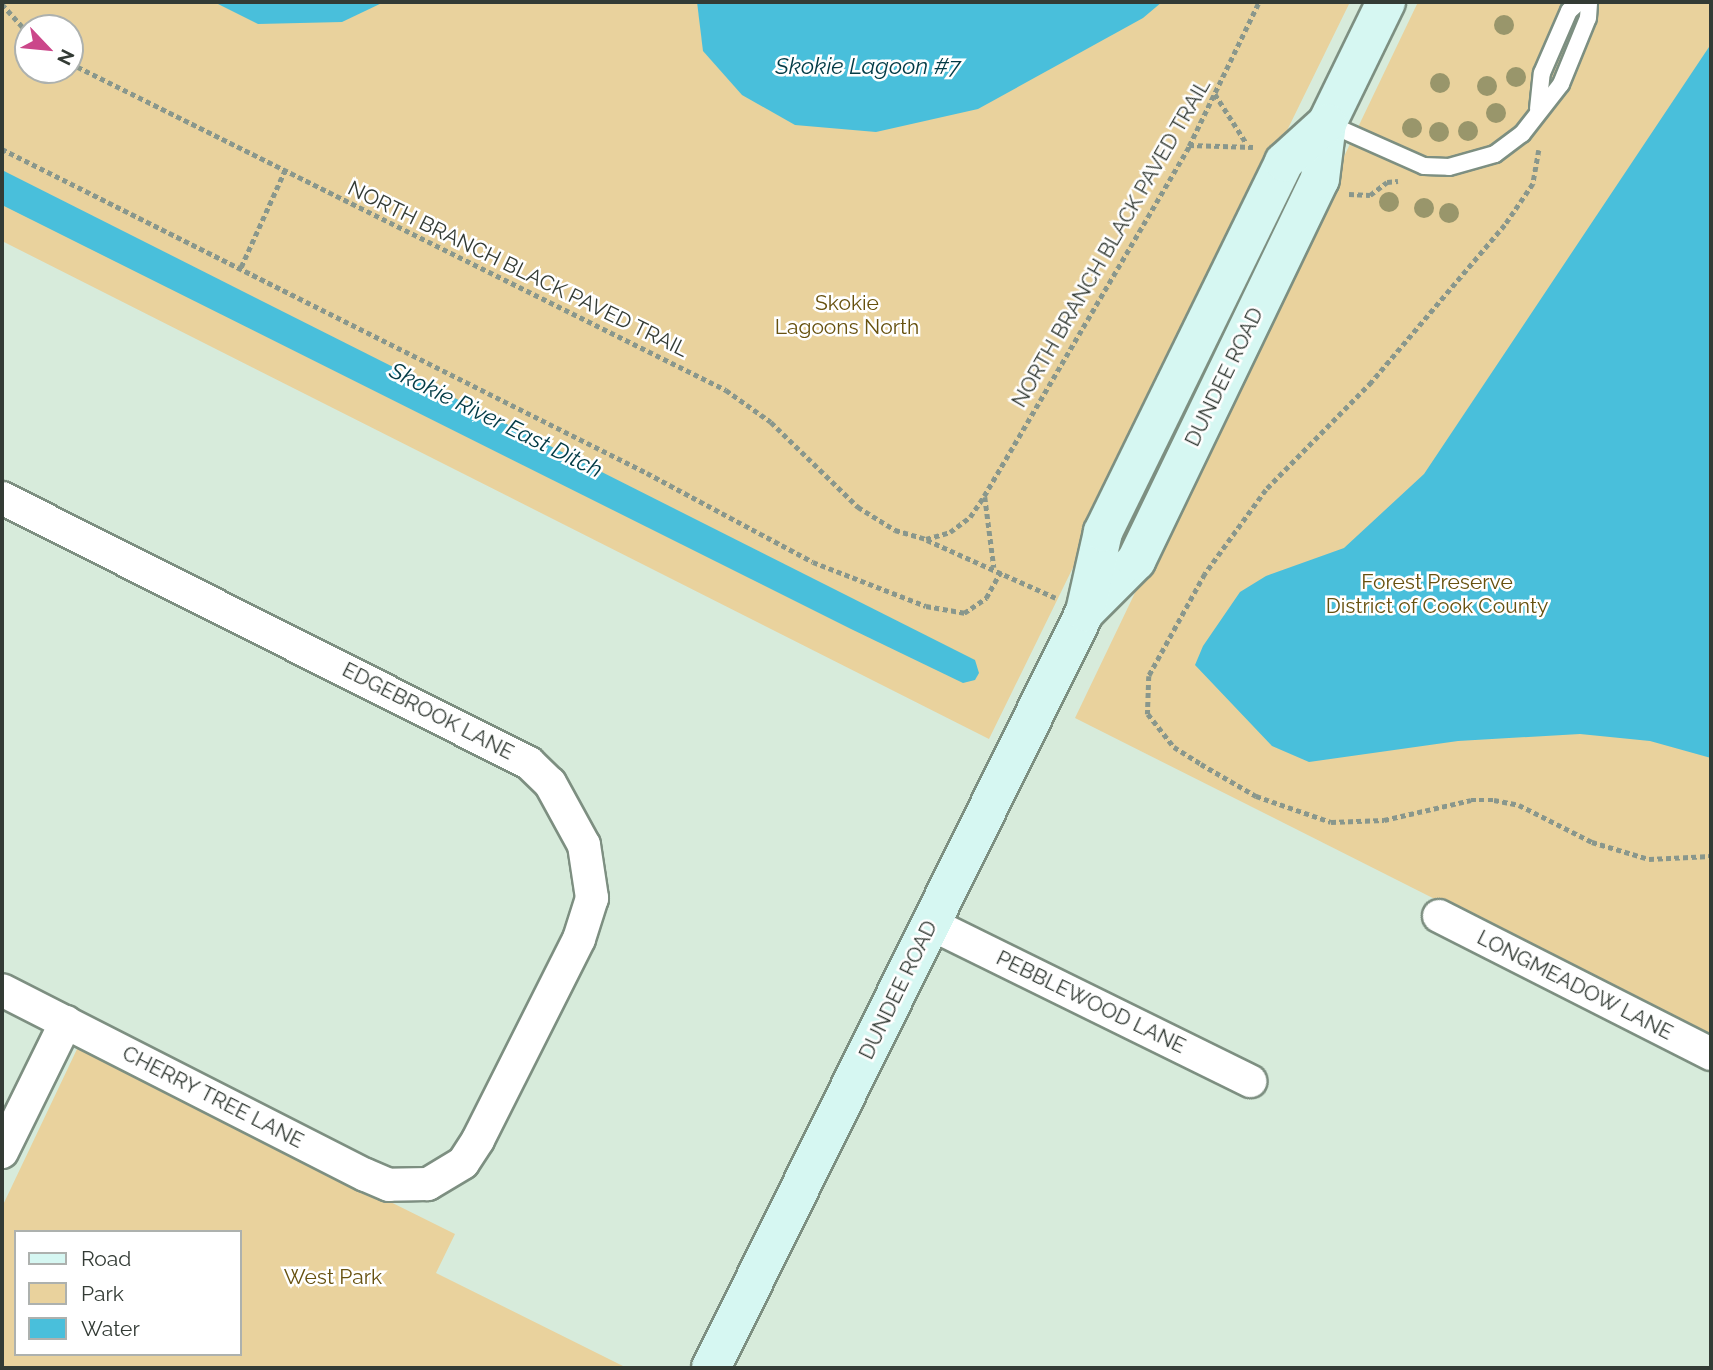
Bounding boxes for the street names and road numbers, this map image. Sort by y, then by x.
street label: NORTH BRANCH BLACK PAVED TRAIL [1006,74,1216,412]
street label: NORTH BRANCH BLACK PAVED TRAIL [343,175,693,363]
street label: DUNDEE ROAD [1180,304,1268,450]
street label: EDGEBROOK LANE [338,657,518,765]
street label: DUNDEE ROAD [854,917,942,1063]
street label: LONGMEADOW LANE [1473,925,1677,1045]
street label: PEBBLEWOOD LANE [992,945,1190,1059]
street label: CHERRY TREE LANE [118,1040,308,1154]

